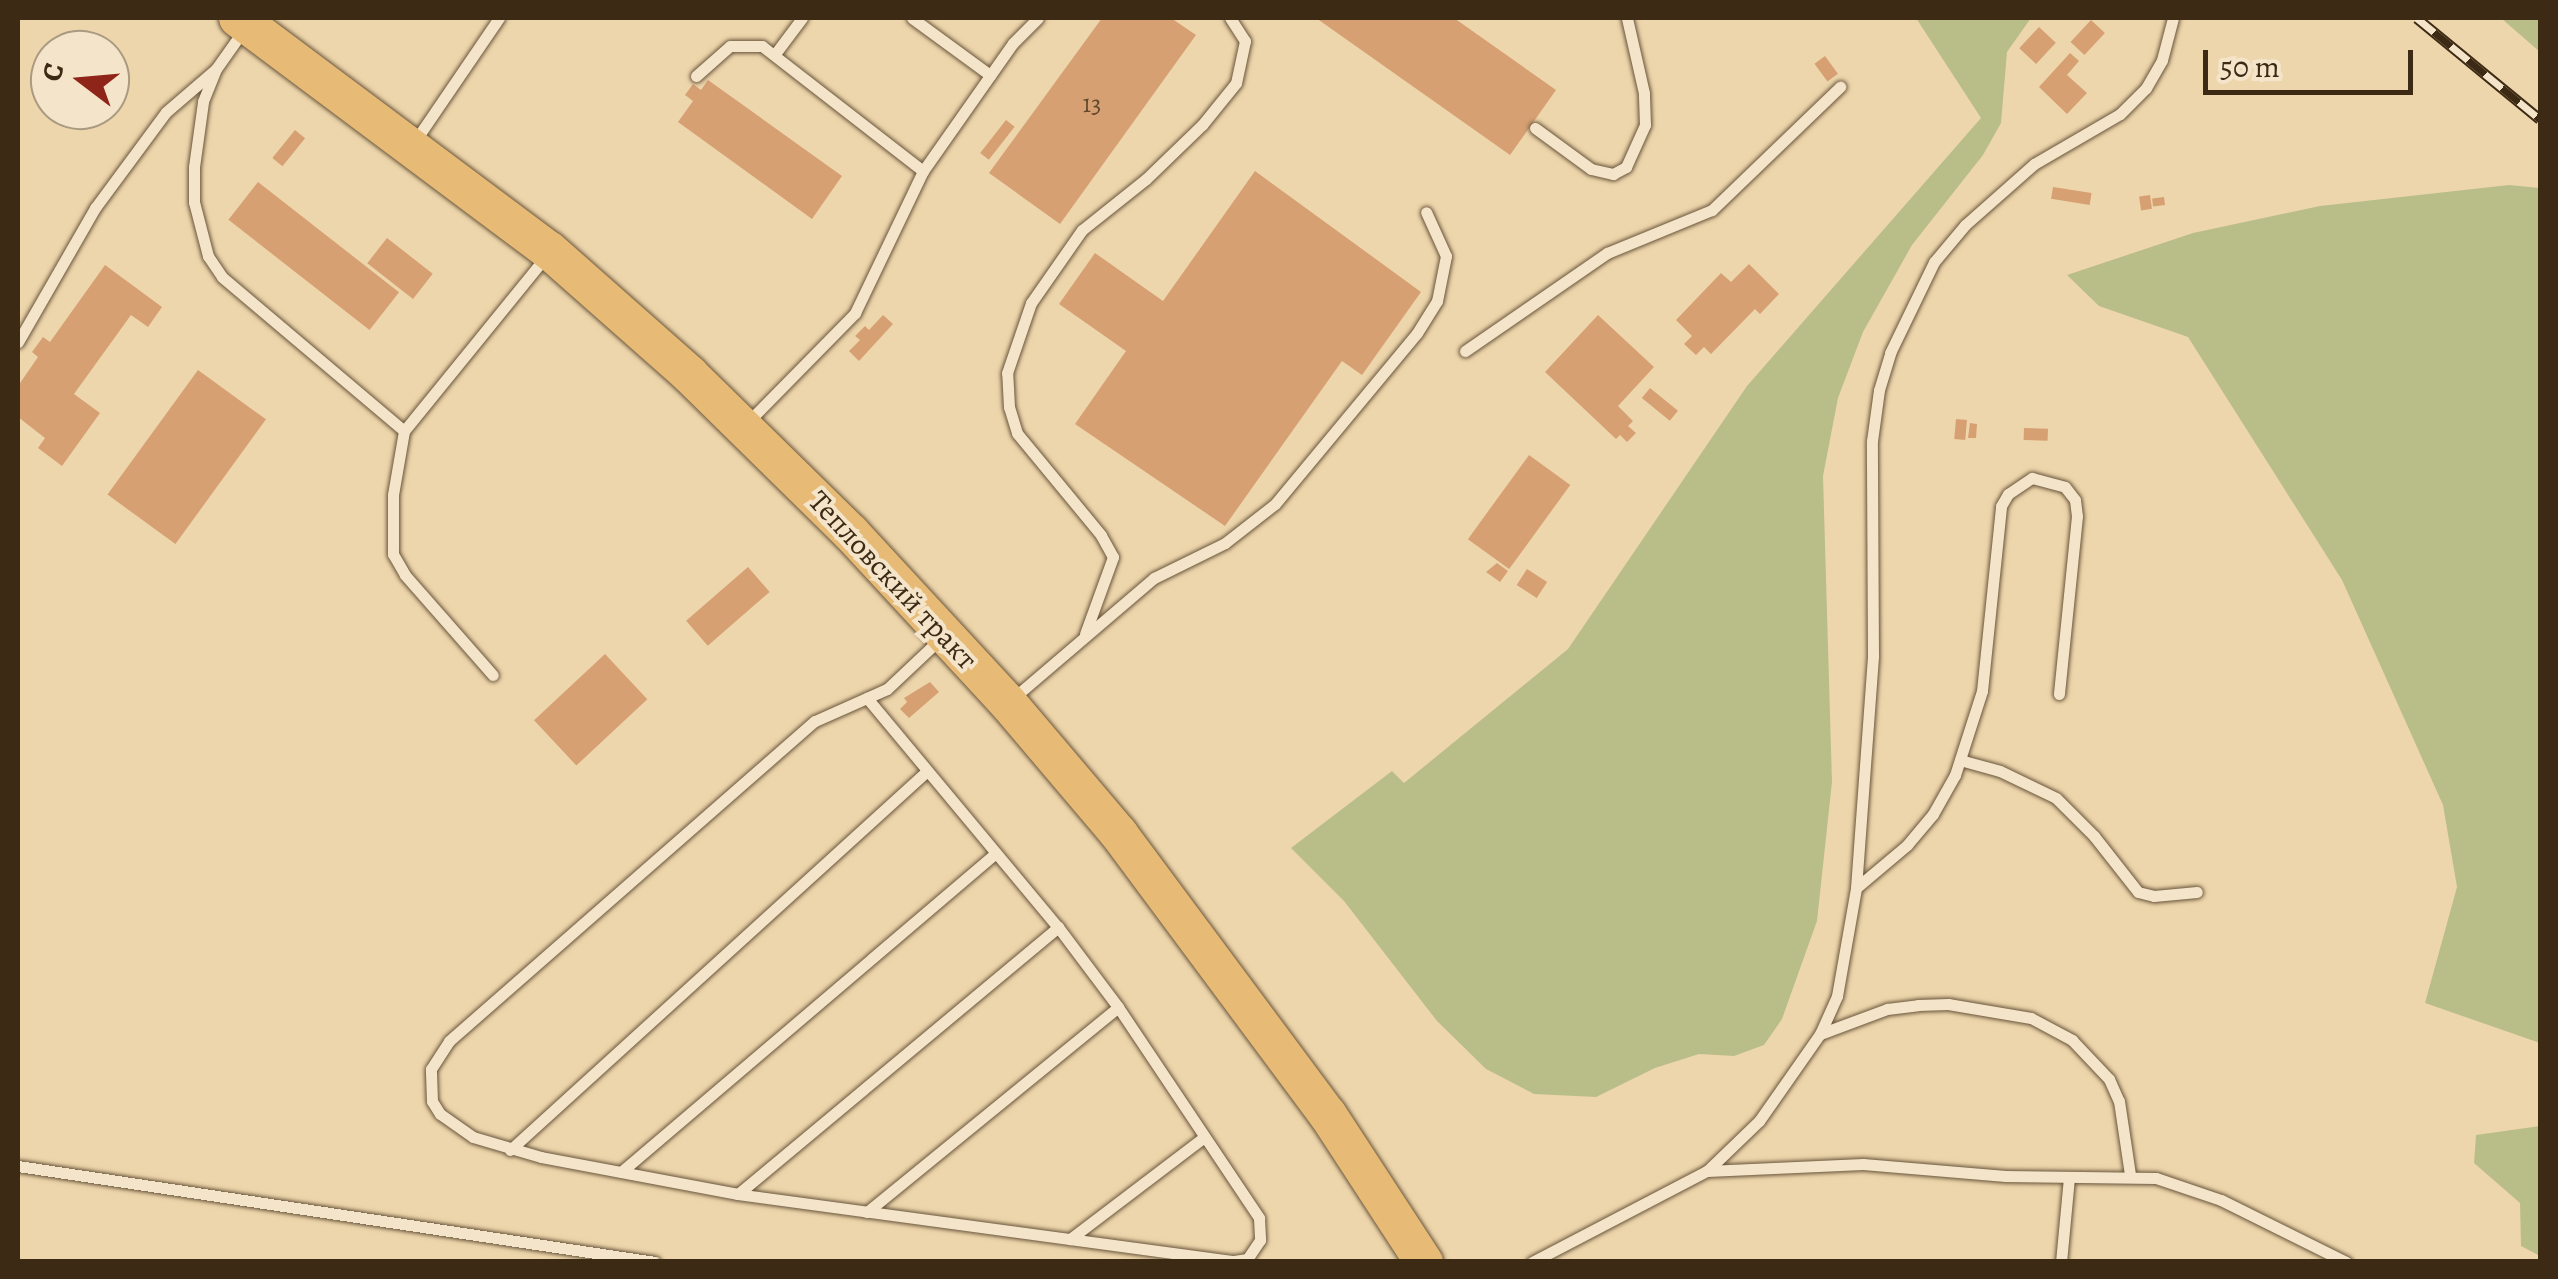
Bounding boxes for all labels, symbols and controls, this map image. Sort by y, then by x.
north arrow [30,30,130,130]
scale bar [2208,30,2418,92]
text: 50 m [2220,47,2280,87]
text: С [32,59,74,86]
house number: 13 [1083,89,1101,119]
street label: Тепловский тракт [801,483,985,677]

